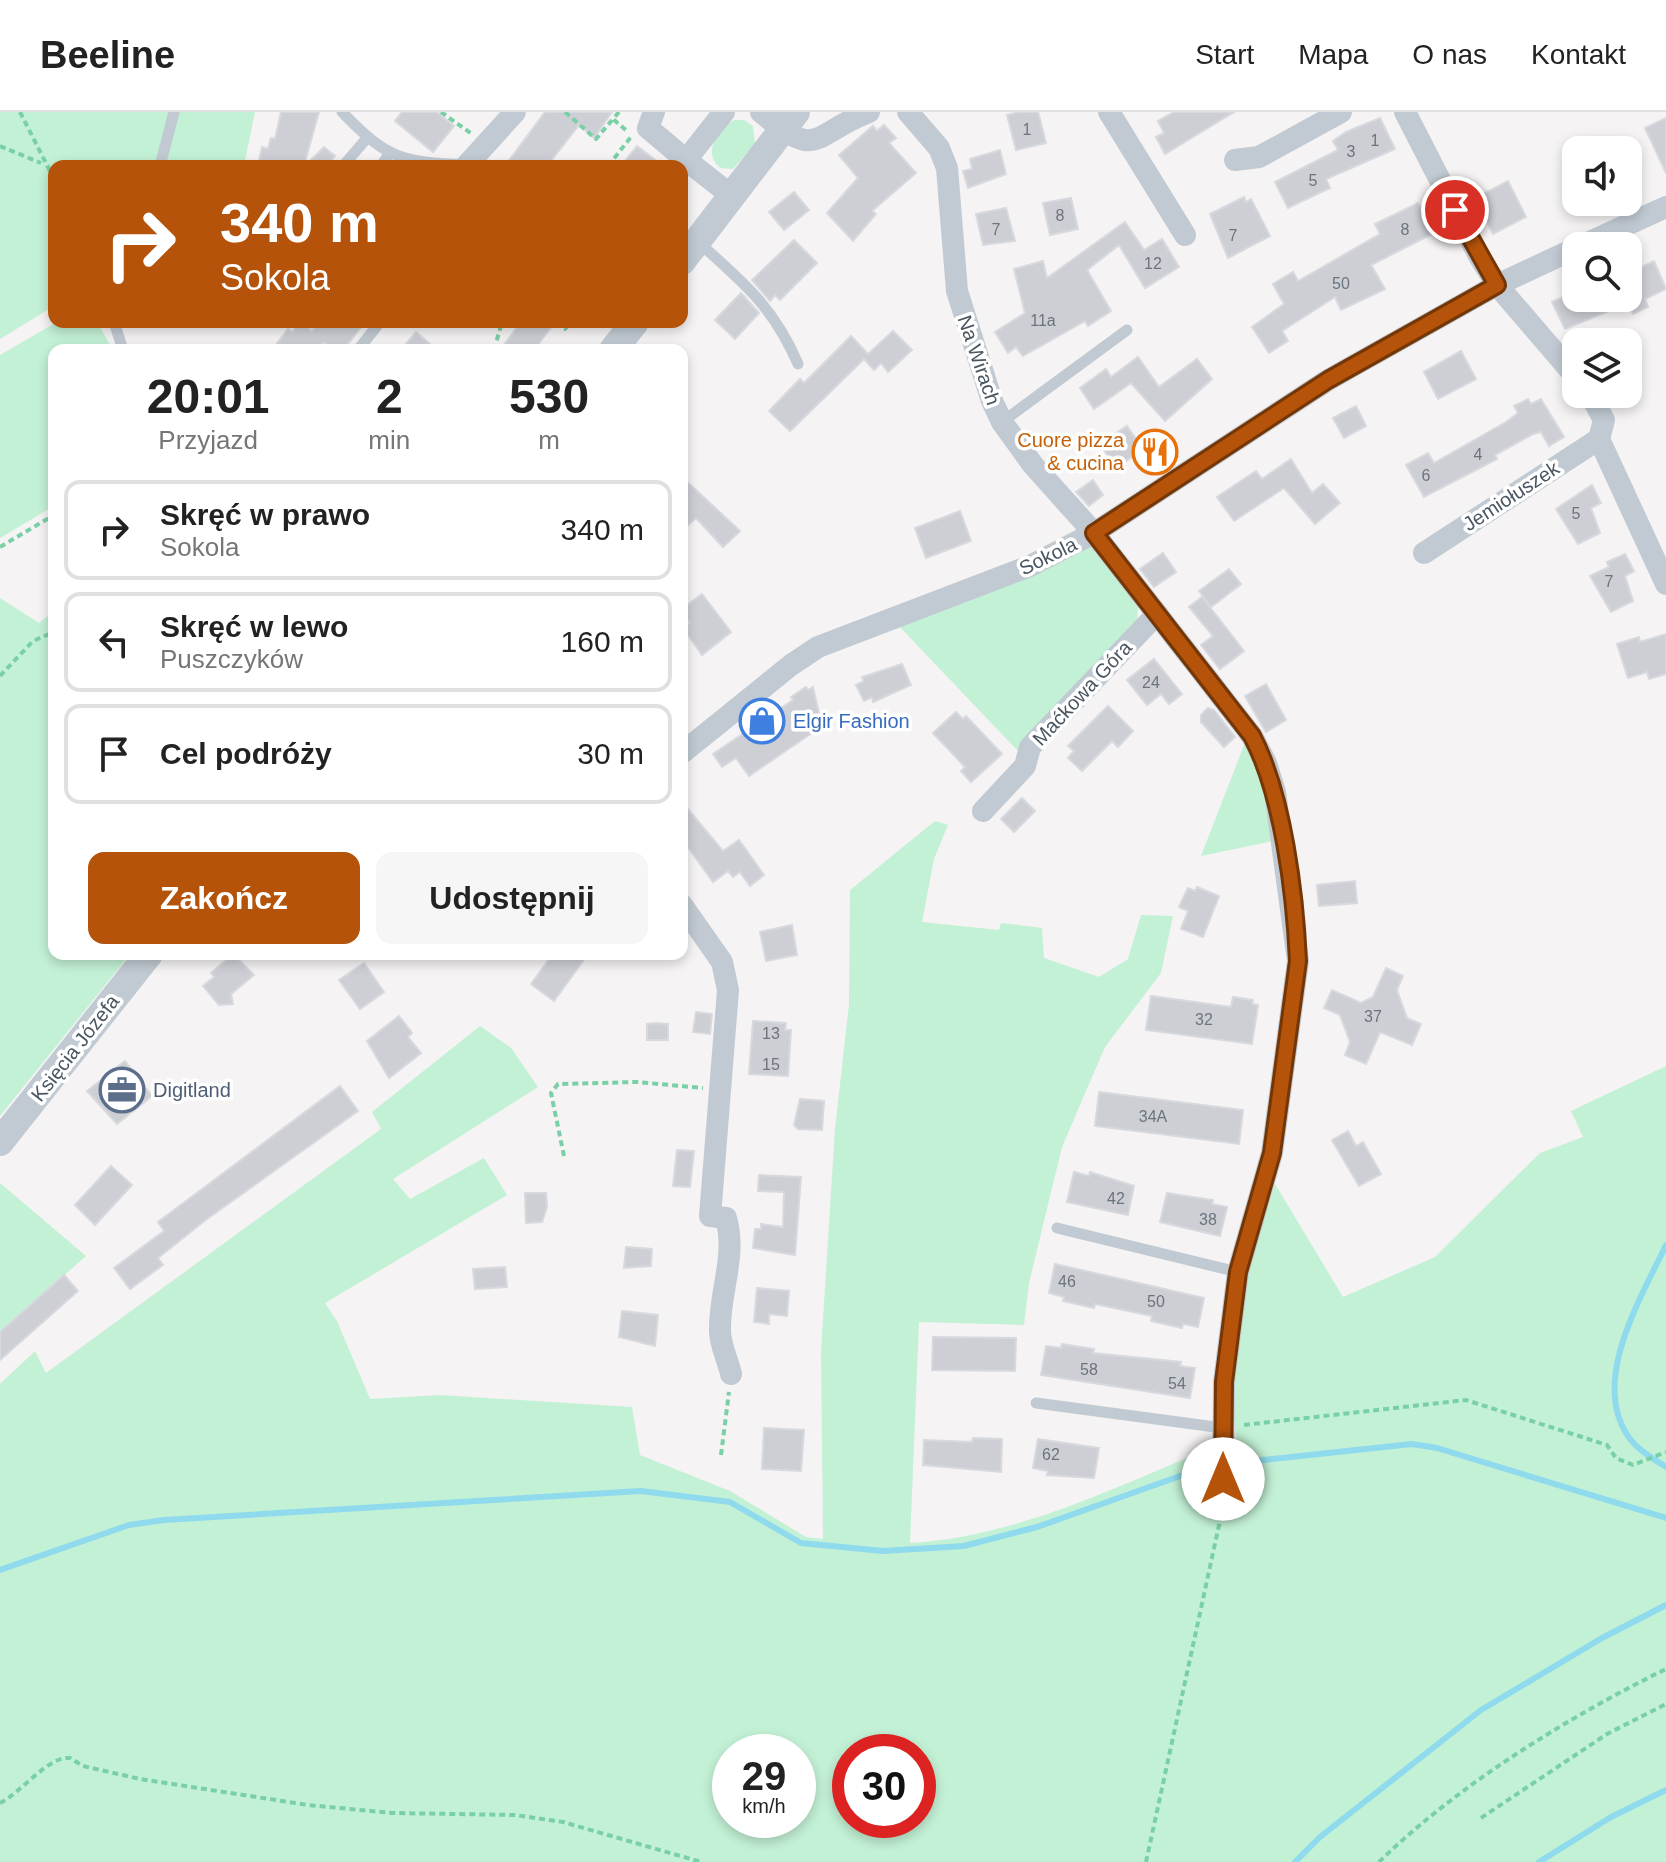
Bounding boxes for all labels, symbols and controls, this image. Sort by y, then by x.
text: Beeline [40,34,175,76]
text: Start [1195,39,1254,70]
text: Mapa [1298,39,1368,70]
text: O nas [1412,39,1487,70]
text: Kontakt [1531,39,1626,70]
house number: 1 [1023,121,1032,138]
house number: 1 [1371,132,1380,149]
map controls [1562,136,1642,408]
button: sound [1562,136,1642,216]
house number: 3 [1347,143,1356,160]
house number: 5 [1309,172,1318,189]
pin [1421,176,1489,244]
icon: arrive [1433,188,1477,232]
text: 340 m [220,191,379,254]
icon: right [88,192,192,296]
house number: 8 [1056,207,1065,224]
house number: 7 [992,221,1001,238]
house number: 8 [1401,221,1410,238]
house number: 7 [1229,227,1238,244]
button: search [1562,232,1642,312]
house number: 12 [1144,255,1162,272]
text: Sokola [220,257,330,298]
house number: 50 [1332,275,1350,292]
street label: Na Wirach [953,312,1005,408]
house number: 11a [1030,312,1056,329]
button: layers [1562,328,1642,408]
text: 20:01 [147,370,270,423]
text: 2 [376,370,403,423]
text: 530 [509,370,589,423]
text: Przyjazd [158,425,258,455]
text: min [368,425,410,455]
text: m [538,425,560,455]
restaurant icon: Cuore pizza & cucina [1131,428,1179,476]
place label: Cuore pizza & cucina [1017,429,1125,474]
house number: 4 [1474,446,1483,463]
street label: Jemiołuszek [1459,456,1564,535]
house number: 6 [1422,467,1431,484]
text: Skręć w prawo [160,498,370,531]
house number: 5 [1572,505,1581,522]
icon: right [92,508,136,552]
text: 340 m [561,513,644,546]
text: Sokola [160,532,240,562]
street label: Sokola [1016,532,1081,579]
house number: 7 [1605,573,1614,590]
text: Skręć w lewo [160,610,348,643]
icon: left [92,620,136,664]
text: 160 m [561,625,644,658]
street label: Maćkowa Góra [1028,636,1137,750]
text: Puszczyków [160,644,303,674]
house number: 24 [1142,674,1160,691]
shop icon: Elgir Fashion [738,697,786,745]
place label: Elgir Fashion [793,710,910,732]
icon: arrive [92,732,136,776]
text: Cel podróży [160,737,332,770]
text: 30 m [577,737,644,770]
button: Zakończ [88,852,360,944]
button: Udostępnij [376,852,648,944]
street label: Księcia Józefa [27,990,124,1106]
house number: 37 [1364,1008,1382,1025]
house number: 32 [1195,1011,1213,1028]
house number: 13 [762,1025,780,1042]
house number: 15 [762,1056,780,1073]
office icon: Digitland [98,1066,146,1114]
place label: Digitland [153,1079,231,1101]
house number: 34A [1139,1108,1168,1125]
house number: 42 [1107,1190,1125,1207]
house number: 38 [1199,1211,1217,1228]
house number: 46 [1058,1273,1076,1290]
house number: 50 [1147,1293,1165,1310]
house number: 58 [1080,1361,1098,1378]
house number: 54 [1168,1375,1186,1392]
position arrow [1181,1437,1265,1521]
house number: 62 [1042,1446,1060,1463]
speed limit sign: 30 [832,1734,936,1838]
text: 29 [742,1754,786,1798]
text: km/h [742,1795,786,1817]

